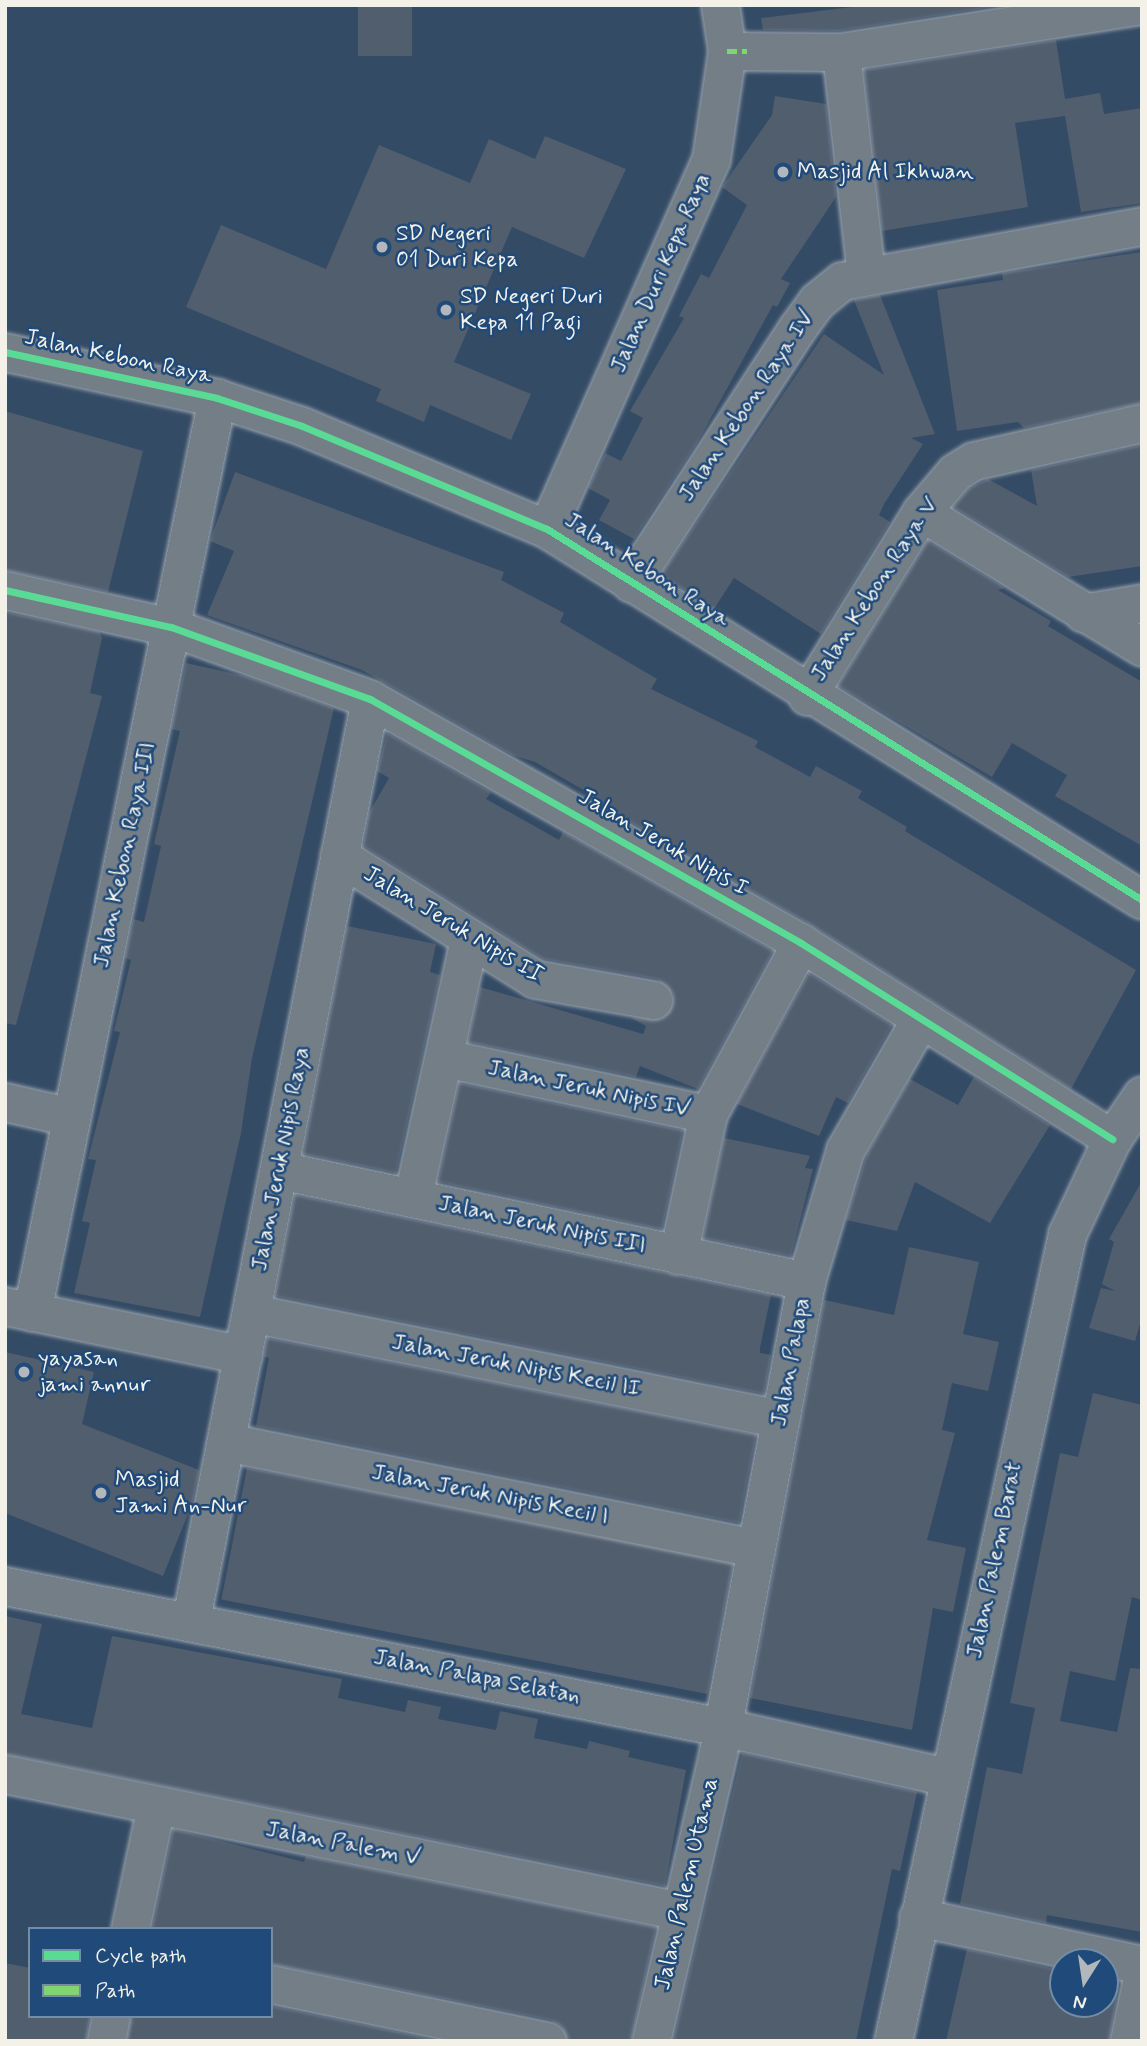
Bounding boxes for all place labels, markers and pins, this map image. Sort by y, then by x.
place label: Masjid Al Ikhwan [797,158,971,186]
marker: Masjid Al Ikhwan [775,164,791,180]
place label: SD Negeri 01 Duri Kepa [396,220,521,274]
marker: SD Negeri 01 Duri Kepa [374,239,390,255]
place label: SD Negeri Duri Kepa 11 Pagi [460,283,605,337]
marker: SD Negeri Duri Kepa 11 Pagi [438,302,454,318]
place label: yayasan jami annur [38,1345,146,1399]
marker: yayasan jami annur [16,1364,32,1380]
place label: Masjid Jami An-Nur [115,1466,247,1520]
marker: Masjid Jami An-Nur [93,1485,109,1501]

